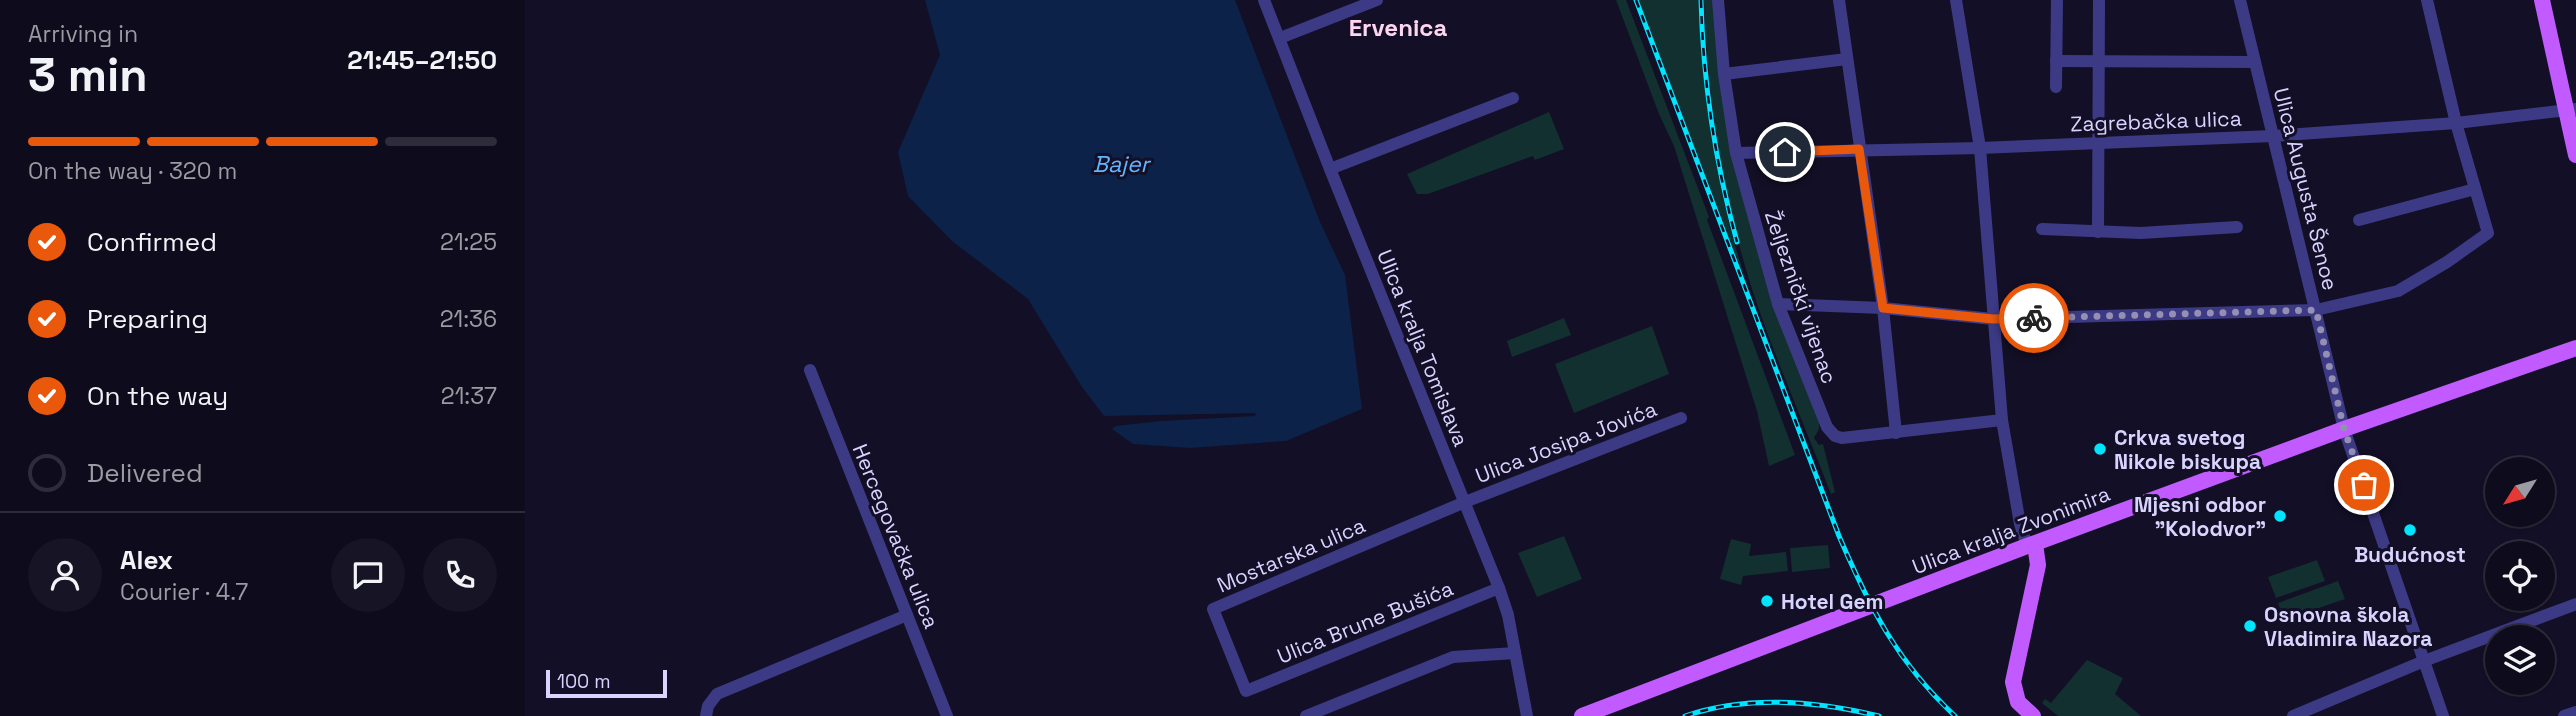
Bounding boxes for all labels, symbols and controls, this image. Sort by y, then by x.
district label: Ervenica [1349,12,1447,43]
text: Arriving in [28,19,138,49]
text: 21:45–21:50 [347,43,497,77]
text: 3 min [28,46,148,104]
street label: Ulica Augusta Šenoe [2268,85,2344,293]
street label: Zagrebačka ulica [2070,105,2242,137]
pin [1755,122,1815,182]
icon: home [1766,133,1804,171]
water label: Bajer [1093,149,1152,179]
text: On the way · 320 m [28,156,237,186]
street label: Željeznički vijenac [1759,207,1843,387]
icon: check [28,223,66,261]
text: Confirmed [87,225,217,259]
text: 21:25 [440,227,497,257]
street label: Ulica kralja Tomislava [1371,246,1475,450]
courier [1999,283,2069,353]
icon: bike [2015,299,2053,337]
icon: check [28,300,66,338]
text: Preparing [87,302,208,336]
text: 21:36 [440,304,497,334]
icon: check [28,377,66,415]
text: On the way [87,379,228,413]
text: 21:37 [441,381,497,411]
street label: Ulica Josipa Jovića [1472,395,1660,489]
place label: Crkva svetog Nikole biskupa [2114,424,2261,475]
street label: Hercegovačka ulica [847,440,945,632]
marker: Crkva svetog Nikole biskupa [2092,441,2108,457]
pin [2334,455,2394,515]
text: Delivered [87,456,203,490]
north arrow [2485,457,2555,527]
map controls [2485,457,2555,695]
icon: bag [2345,466,2383,504]
street label: Ulica kralja Zvonimira [1908,480,2114,580]
place label: Mjesni odbor "Kolodvor" [2134,491,2266,542]
marker: Mjesni odbor "Kolodvor" [2272,508,2288,524]
street label: Mostarska ulica [1213,512,1369,598]
marker: Budućnost [2402,522,2418,538]
button: person [28,538,102,612]
button: chat [331,538,405,612]
button: phone [423,538,497,612]
place label: Budućnost [2354,541,2466,568]
button: locate [2485,541,2555,611]
text: Alex [120,543,173,577]
street label: Ulica Brune Bušića [1273,574,1457,670]
text: Courier · 4.7 [120,577,248,607]
place label: Hotel Gem [1781,588,1883,615]
marker: Hotel Gem [1759,593,1775,609]
place label: Osnovna škola Vladimira Nazora [2264,601,2433,652]
marker: Osnovna škola Vladimira Nazora [2242,618,2258,634]
button: layers [2485,625,2555,695]
scale bar [546,667,667,699]
text: 100 m [557,669,611,694]

